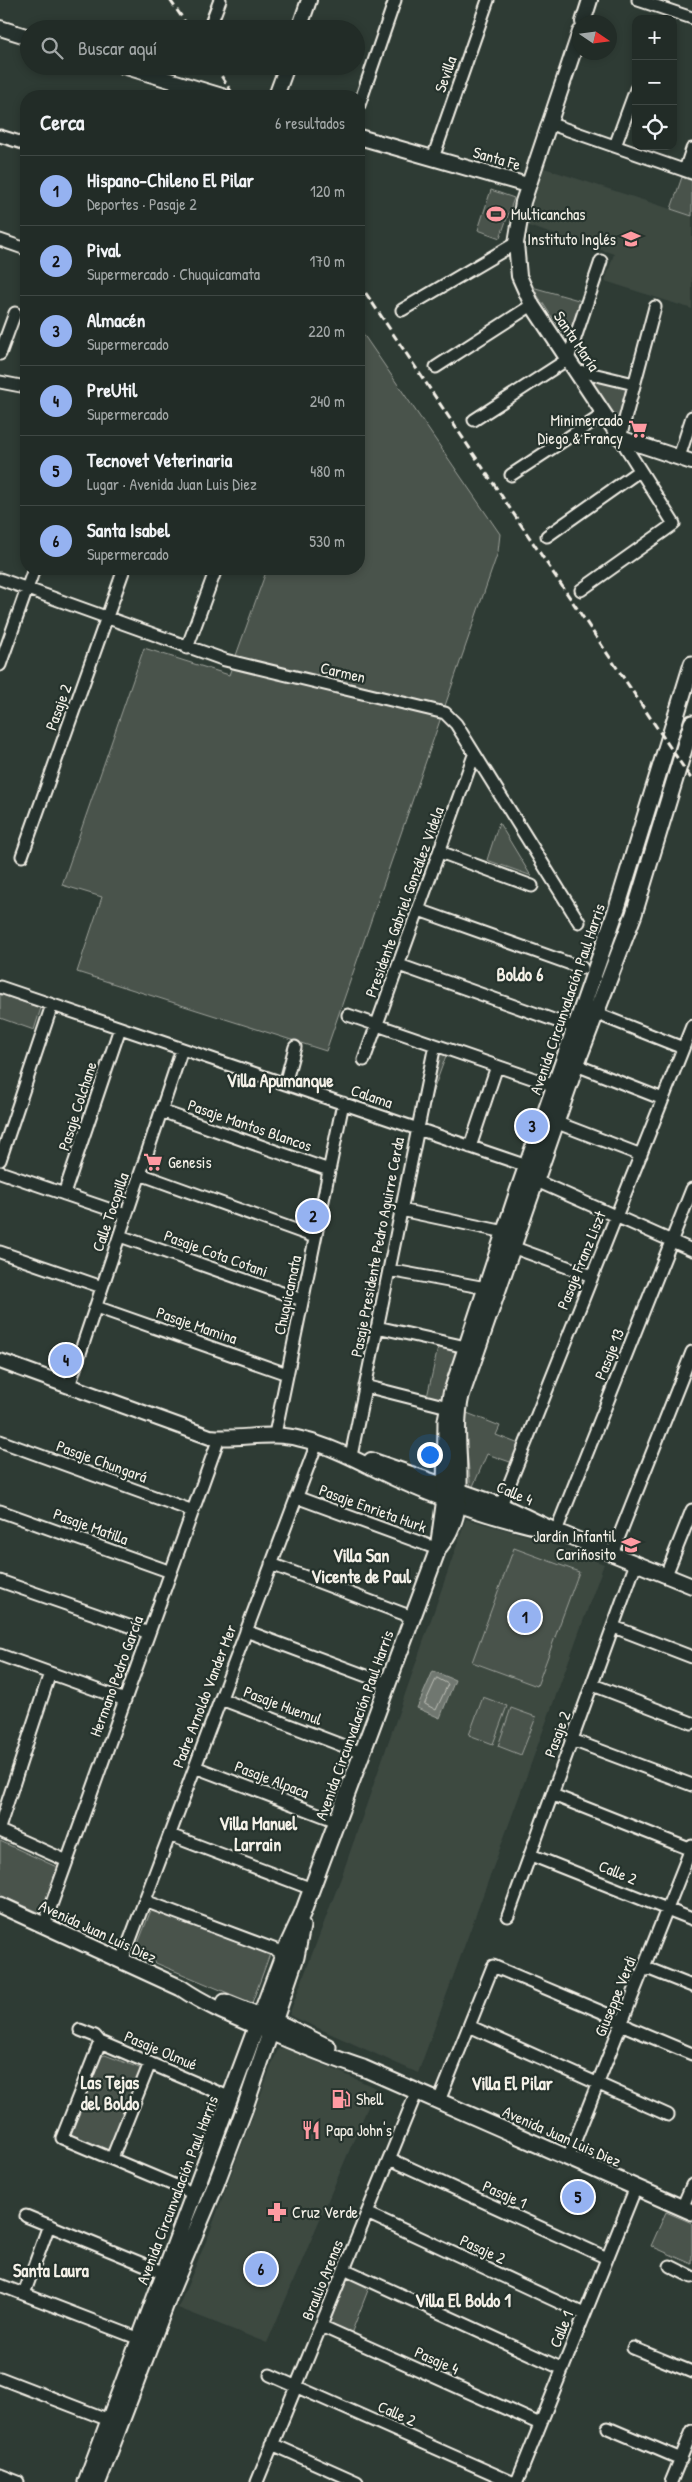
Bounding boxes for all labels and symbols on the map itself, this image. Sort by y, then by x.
north arrow [572,15,617,60]
street label: Sevilla [429,53,461,95]
street label: Santa Fe [471,141,524,175]
sports icon: Multicanchas [485,203,507,225]
place label: Multicanchas [511,203,585,225]
place label: Instituto Inglés [527,228,616,250]
school or university icon: Instituto Inglés [620,228,642,250]
street label: Santa María [549,307,605,375]
place label: Minimercado Diego & Francy [537,409,624,449]
supermarket icon: Minimercado Diego & Francy [627,418,649,440]
street label: Carmen [318,656,368,688]
street label: Pasaje 2 [40,680,77,733]
street label: Presidente Gabriel González Videla [359,804,449,1000]
street label: Avenida Circunvalación Paul Harris [524,901,610,1097]
district label: Boldo 6 [497,962,543,987]
street label: Pasaje Colchane [52,1058,102,1153]
district label: Villa Apumanque [227,1068,334,1094]
street label: Calama [348,1079,396,1113]
street label: Pasaje Mantos Blancos [185,1093,315,1157]
pin: 3 [516,1107,548,1145]
street label: Pasaje Presidente Pedro Aguirre Cerda [345,1135,409,1359]
supermarket icon: Genesis [142,1151,164,1173]
place label: Genesis [168,1151,212,1173]
street label: Calle Tocopilla [86,1170,134,1254]
pin: 2 [297,1197,329,1235]
street label: Pasaje Franz Liszt [551,1207,611,1313]
street label: Pasaje Cota Cotani [161,1224,271,1282]
street label: Chuquicamata [268,1253,306,1337]
street label: Pasaje Mamina [154,1301,240,1349]
street label: Pasaje 13 [589,1325,629,1383]
pin: 4 [50,1341,82,1379]
street label: Pasaje Chungará [54,1434,150,1488]
your location [417,1442,443,1468]
street label: Calle 4 [493,1475,537,1511]
street label: Pasaje Enrieta Hurk [316,1478,430,1538]
street label: Pasaje Matilla [50,1502,132,1550]
place label: Jardín Infantil Cariñosito [533,1525,617,1565]
school or university icon: Jardín Infantil Cariñosito [620,1534,642,1556]
district label: Villa San Vicente de Paul [311,1543,412,1589]
pin: 1 [509,1598,541,1636]
street label: Hermano Pedro García [84,1612,148,1740]
street label: Padre Arnoldo Vander Mer [167,1621,241,1771]
street label: Avenida Circunvalación Paul Harris [309,1627,399,1823]
street label: Pasaje Huemul [241,1680,326,1730]
street label: Pasaje 2 [539,1707,576,1760]
street label: Pasaje Alpaca [232,1755,312,1803]
district label: Villa Manuel Larrain [219,1811,298,1857]
street label: Calle 2 [596,1854,641,1890]
street label: Avenida Juan Luis Diez [36,1894,160,1968]
street label: Giuseppe Verdi [589,1952,641,2040]
street label: Pasaje Olmué [121,2025,201,2075]
district label: Las Tejas del Boldo [81,2070,140,2116]
district label: Villa El Pilar [471,2071,553,2096]
fuel station icon: Shell [330,2088,352,2110]
place label: Shell [356,2088,383,2110]
street label: Avenida Circunvalación Paul Harris [131,2093,223,2287]
street label: Avenida Juan Luis Diez [499,2100,625,2172]
restaurant icon: Papa John's [300,2119,322,2141]
place label: Papa John's [326,2119,392,2141]
street label: Pasaje 1 [480,2175,531,2213]
pin: 5 [562,2178,594,2216]
pharmacy icon: Cruz Verde [266,2201,288,2223]
place label: Cruz Verde [292,2201,359,2223]
street label: Pasaje 2 [457,2229,510,2269]
street label: Braulio Arenas [296,2237,348,2323]
pin: 6 [245,2250,277,2288]
district label: Santa Laura [13,2258,90,2283]
district label: Villa El Boldo 1 [415,2288,512,2313]
street label: Calle 1 [544,2307,578,2351]
street label: Pasaje 4 [411,2341,463,2379]
street label: Calle 2 [374,2395,420,2431]

